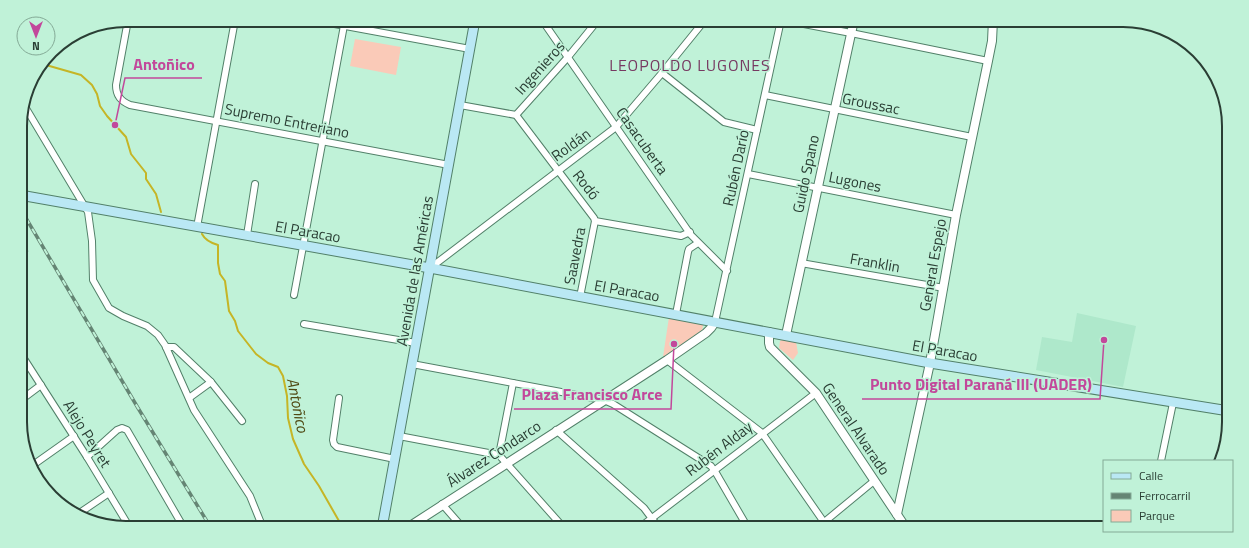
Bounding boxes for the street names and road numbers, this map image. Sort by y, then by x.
street label: Ingenieros [509,35,570,100]
street label: Groussac [840,87,902,120]
street label: Supremo Entreriano [223,97,351,144]
street label: Casacuberta [611,102,675,180]
street label: Roldán [546,122,595,167]
street label: Rubén Darío [716,127,755,208]
street label: Guido Spano [786,133,825,215]
street label: Rodó [567,165,606,205]
street label: Lugones [827,165,883,198]
street label: Avenida de las Américas [390,194,439,348]
street label: El Paracao [274,214,343,249]
street label: General Espejo [913,217,952,313]
street label: Saavedra [558,225,591,287]
street label: Franklin [848,247,902,278]
street label: El Paracao [593,273,662,308]
street label: El Paracao [911,333,980,368]
street label: General Alvarado [817,378,896,480]
street label: Alejo Peyret [58,395,118,473]
street label: Álvarez Condarco [442,414,546,493]
street label: Rubén Alday [680,416,757,482]

